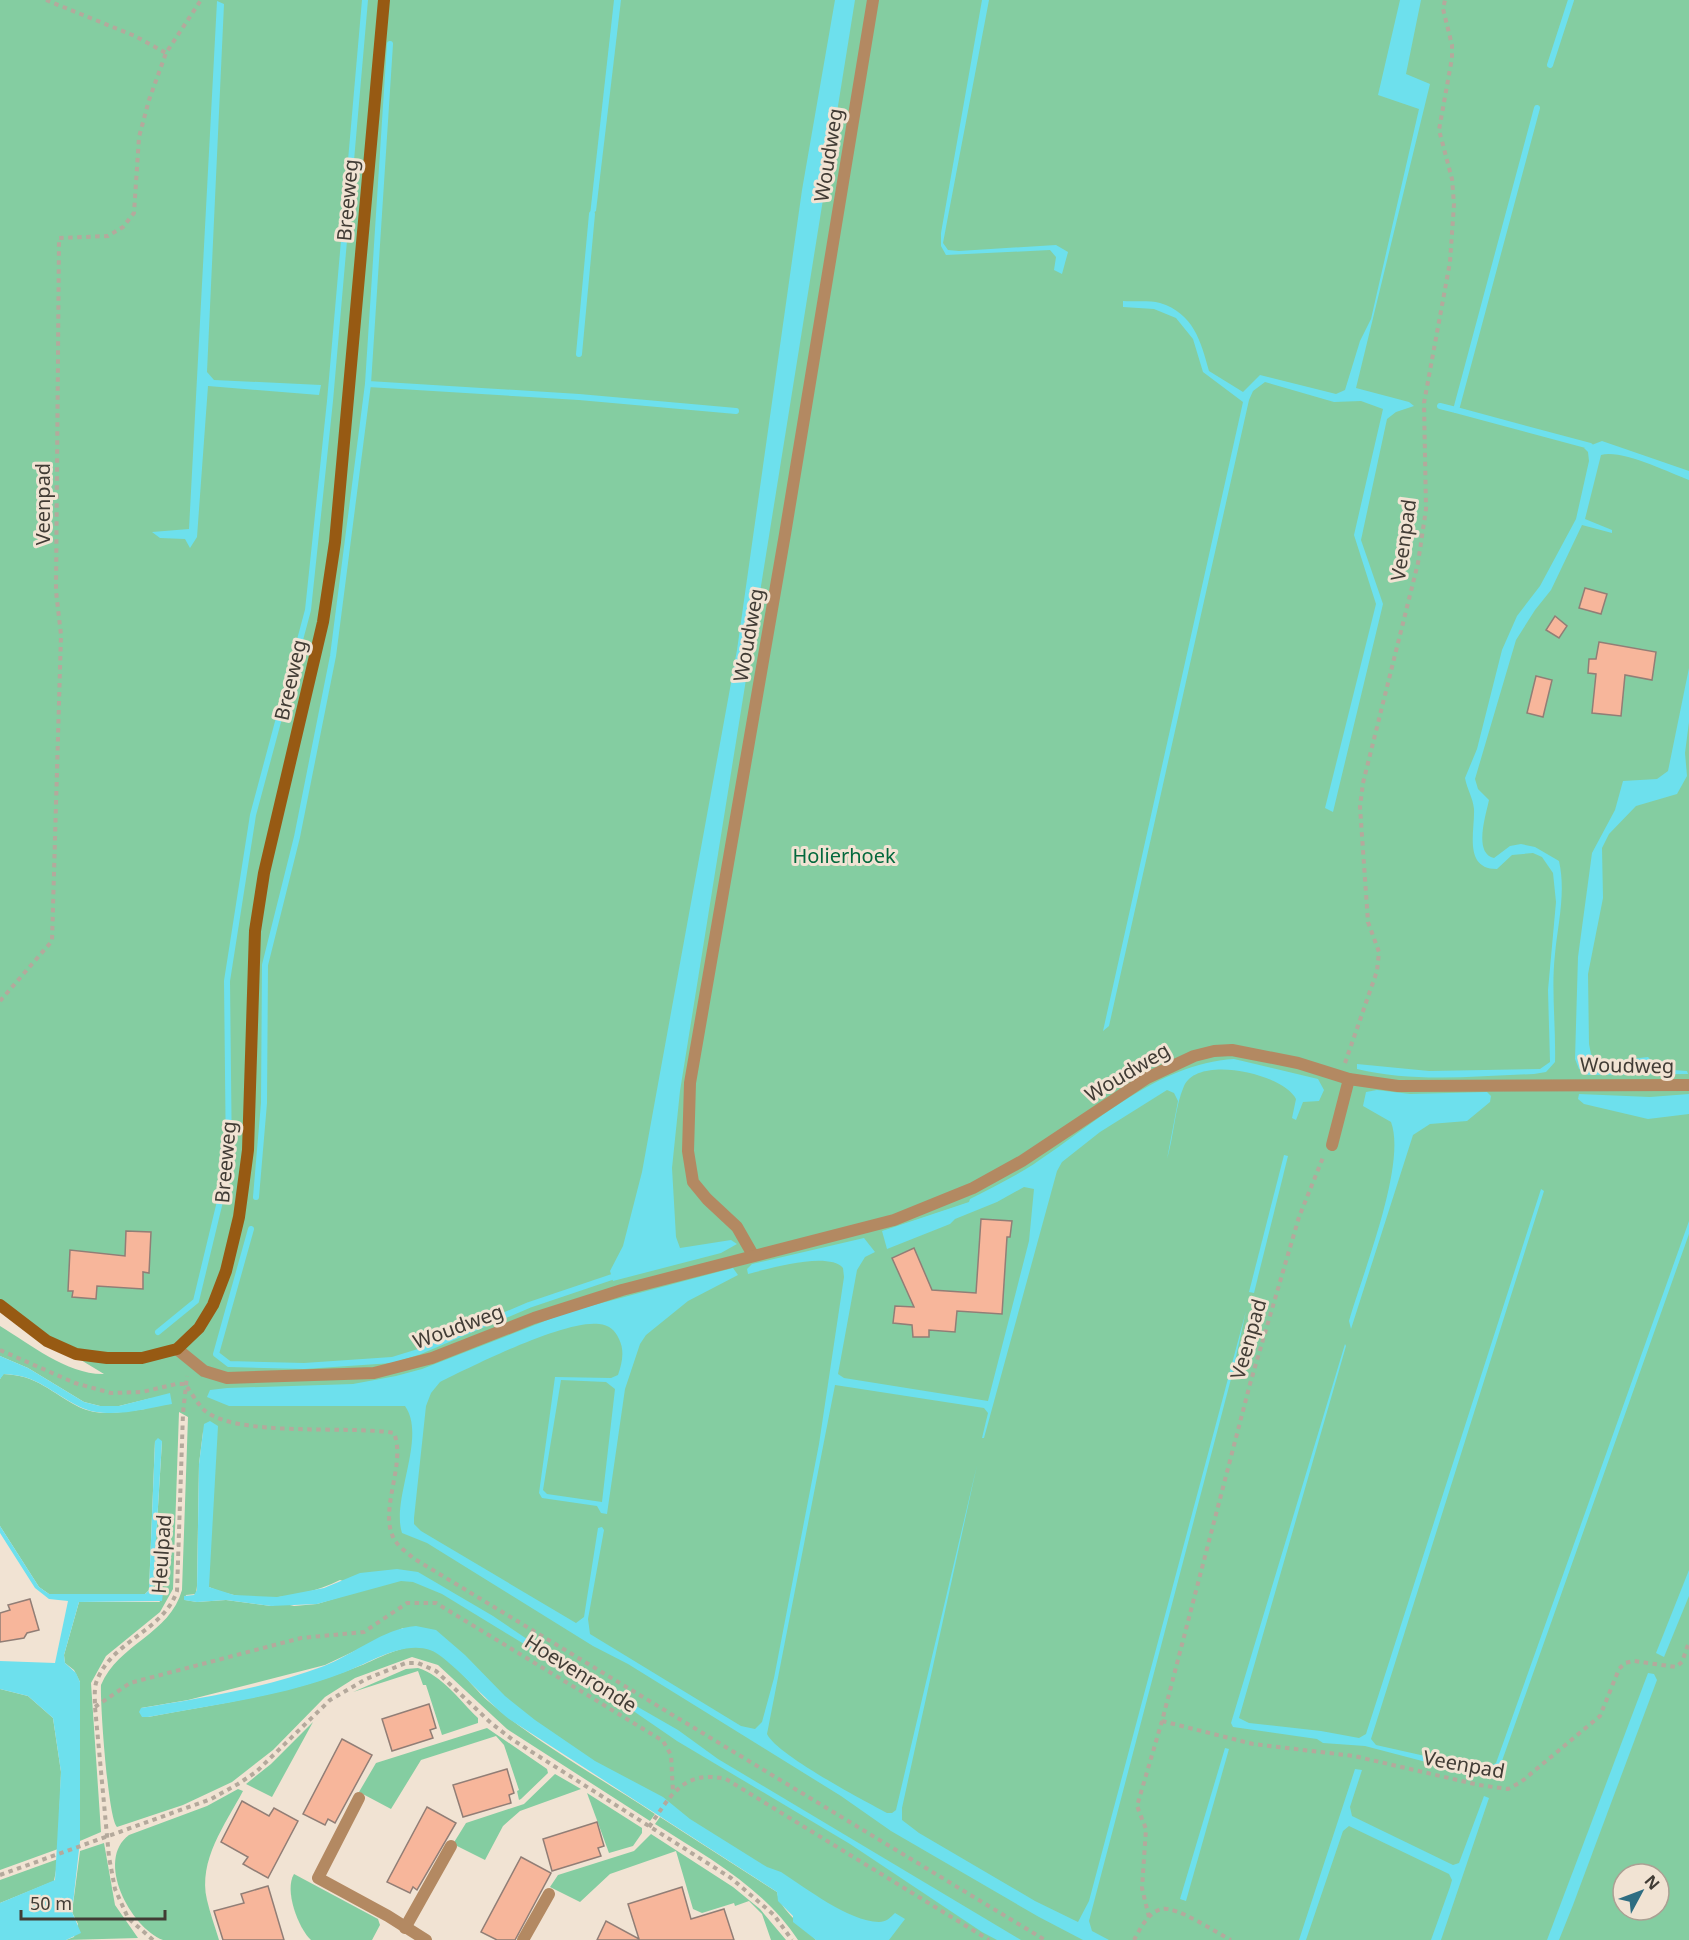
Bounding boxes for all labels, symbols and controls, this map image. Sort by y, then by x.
street label: Woudweg [807,106,849,204]
street label: Breeweg [330,158,364,242]
street label: Veenpad [29,463,56,545]
street label: Veenpad [1384,497,1422,583]
street label: Woudweg [727,586,769,684]
street label: Breeweg [268,637,312,723]
park label: Holierhoek [792,842,896,869]
street label: Woudweg [1080,1036,1174,1108]
street label: Woudweg [1580,1051,1674,1079]
street label: Breeweg [208,1120,242,1204]
street label: Veenpad [1224,1296,1272,1382]
street label: Woudweg [409,1297,507,1355]
street label: Heulpad [145,1513,177,1595]
street label: Hoevenronde [520,1628,642,1718]
street label: Veenpad [1421,1744,1507,1784]
north arrow [1611,1862,1671,1922]
text: N [1640,1870,1665,1894]
scale bar [21,1883,165,1921]
text: 50 m [30,1891,72,1915]

